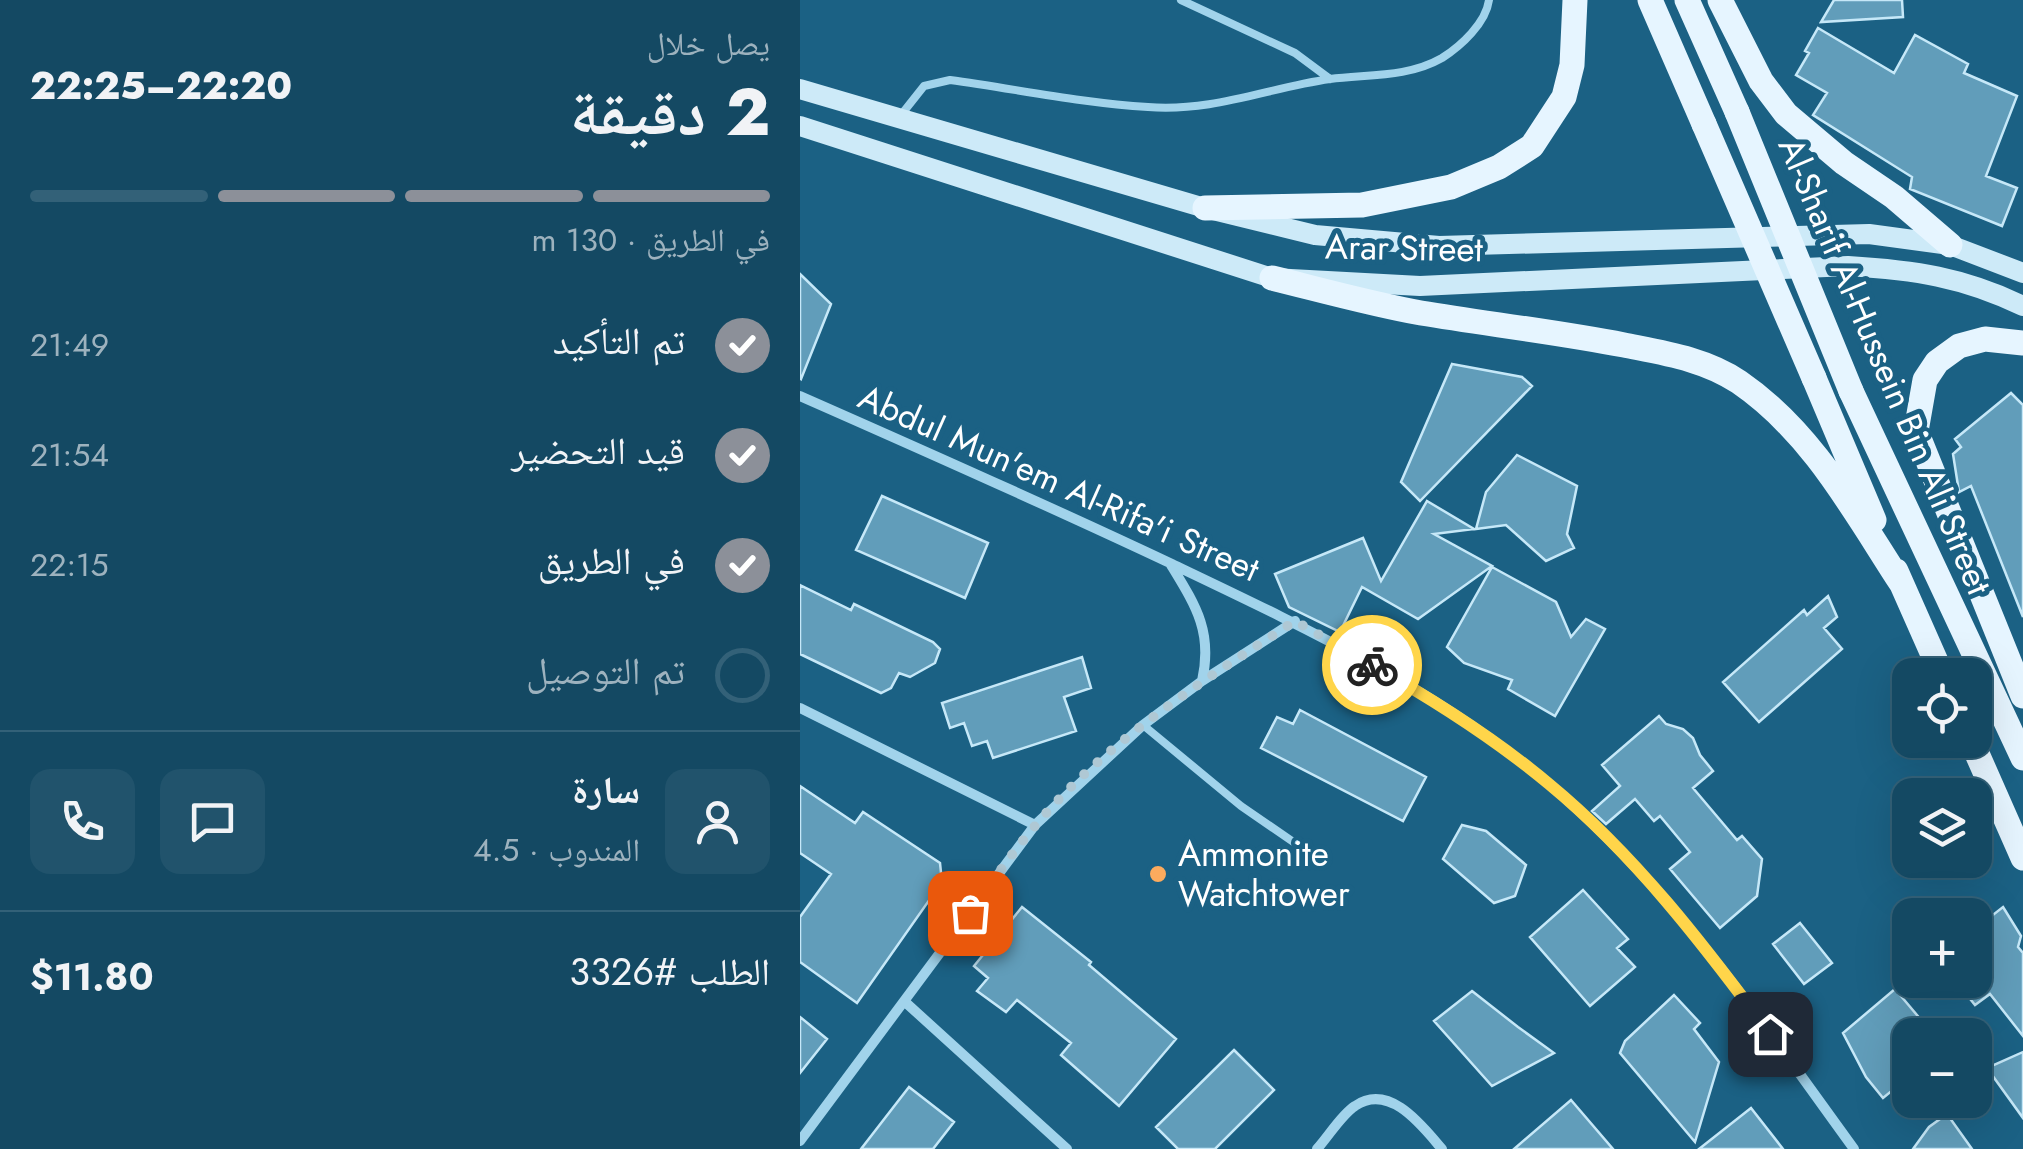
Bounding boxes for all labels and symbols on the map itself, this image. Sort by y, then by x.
street label: Al-Sharif Al-Hussein Bin Ali Street [1766,130,2004,603]
street label: Arar Street [1325,222,1484,274]
street label: Abdul Mun'em Al-Rifa'i Street [851,372,1268,594]
courier [1322,615,1422,715]
place label: Ammonite Watchtower [1178,829,1350,919]
marker: Ammonite Watchtower [1147,863,1169,885]
pin [928,871,1013,956]
pin [1728,992,1813,1077]

